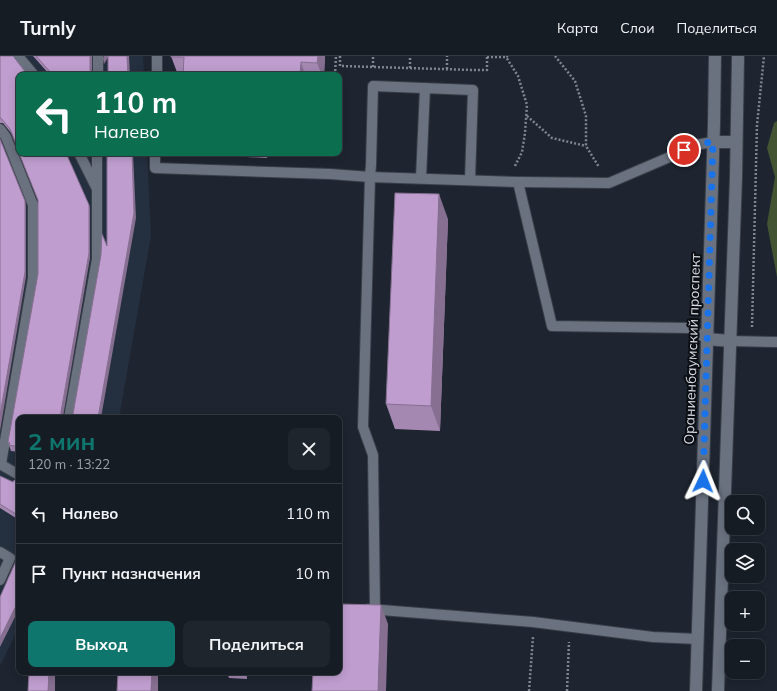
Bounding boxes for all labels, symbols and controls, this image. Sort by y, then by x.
text: Turnly [20,16,76,40]
text: Карта [557,19,598,37]
text: Слои [620,19,655,37]
text: Поделиться [677,19,757,37]
text: 110 m [94,85,177,120]
icon: left [28,88,80,140]
text: Налево [94,120,160,143]
pin [667,133,701,167]
icon: arrive [673,139,695,161]
street label: Ораниенбаумский проспект [680,252,704,445]
text: 2 мин [28,426,95,456]
button: close [288,428,330,470]
text: 120 m · 13:22 [28,456,110,472]
position arrow [682,460,724,502]
map controls [725,495,765,679]
button: search [725,495,765,535]
icon: left [28,503,50,525]
text: Налево [62,504,118,523]
text: 110 m [286,504,330,523]
button: layers [725,543,765,583]
icon: arrive [28,563,50,585]
text: Пункт назначения [62,564,201,583]
text: 10 m [295,564,330,583]
button: + [725,591,765,631]
button: Выход [28,621,175,667]
button: Поделиться [183,621,330,667]
button: − [725,639,765,679]

